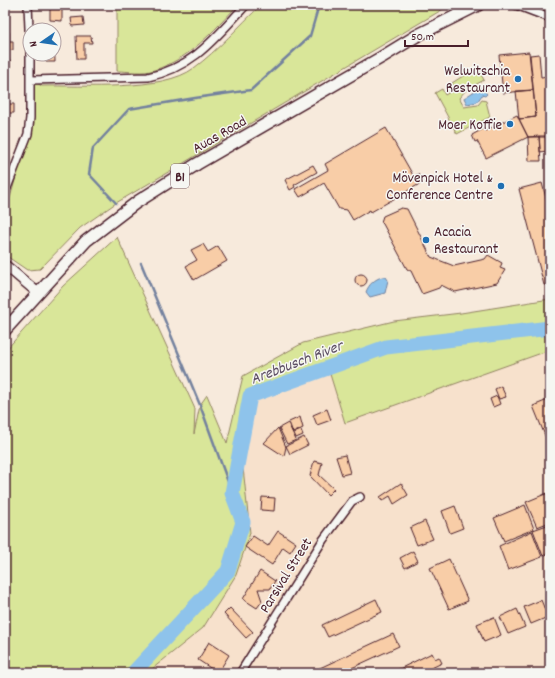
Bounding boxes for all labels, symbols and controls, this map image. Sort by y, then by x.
north arrow [22,22,62,62]
scale bar [405,22,468,48]
text: 50 m [411,29,434,46]
text: N [26,39,43,48]
place label: Welwitschia Restaurant [444,61,511,100]
marker: Welwitschia Restaurant [513,74,523,84]
street label: Auas Road [189,111,251,160]
place label: Moer Koffie [438,115,502,137]
marker: Moer Koffie [505,119,515,129]
road number: B1 [171,164,189,188]
place label: Mövenpick Hotel & Conference Centre [386,168,493,207]
marker: Mövenpick Hotel & Conference Centre [496,181,506,191]
place label: Acacia Restaurant [434,222,499,261]
marker: Acacia Restaurant [421,235,431,245]
water label: Arebbusch River [247,334,348,391]
street label: Parsival Street [255,534,319,618]

